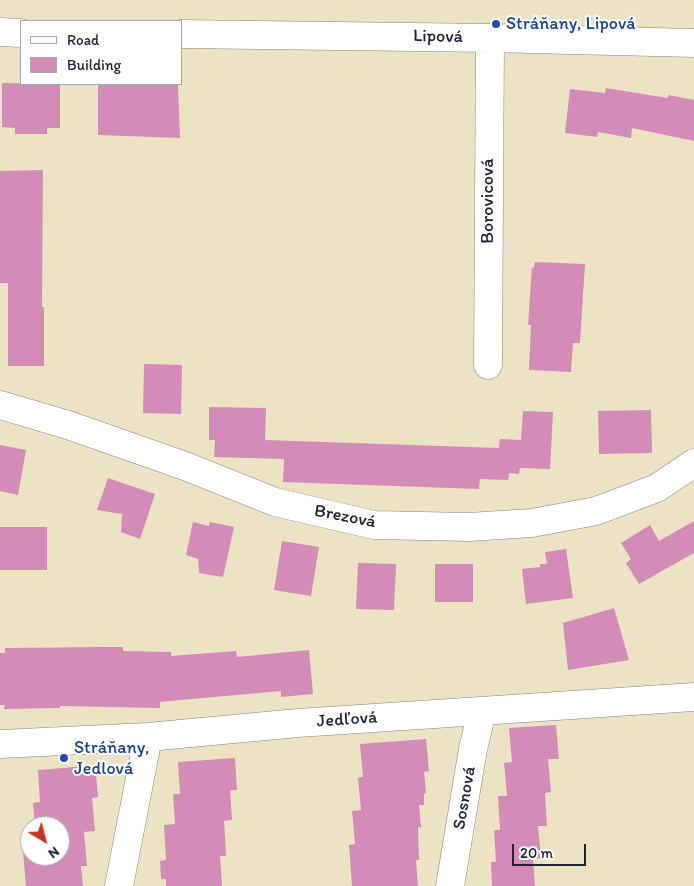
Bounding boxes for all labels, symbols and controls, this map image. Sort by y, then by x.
place label: Stráňany, Lipová [506,13,636,35]
marker: Stráňany, Lipová [490,18,502,30]
legend [20,20,182,85]
street label: Lipová [413,26,463,48]
text: Road [67,31,99,49]
text: Building [67,56,121,74]
street label: Borovicová [477,158,499,244]
street label: Brezová [312,500,378,534]
street label: Jedľová [316,707,378,733]
place label: Stráňany, Jedlová [74,737,150,780]
marker: Stráňany, Jedlová [58,752,70,764]
street label: Sosnová [449,765,481,831]
north arrow [20,816,70,866]
scale bar [514,834,588,866]
text: N [45,843,63,862]
text: 20 m [520,844,553,862]

